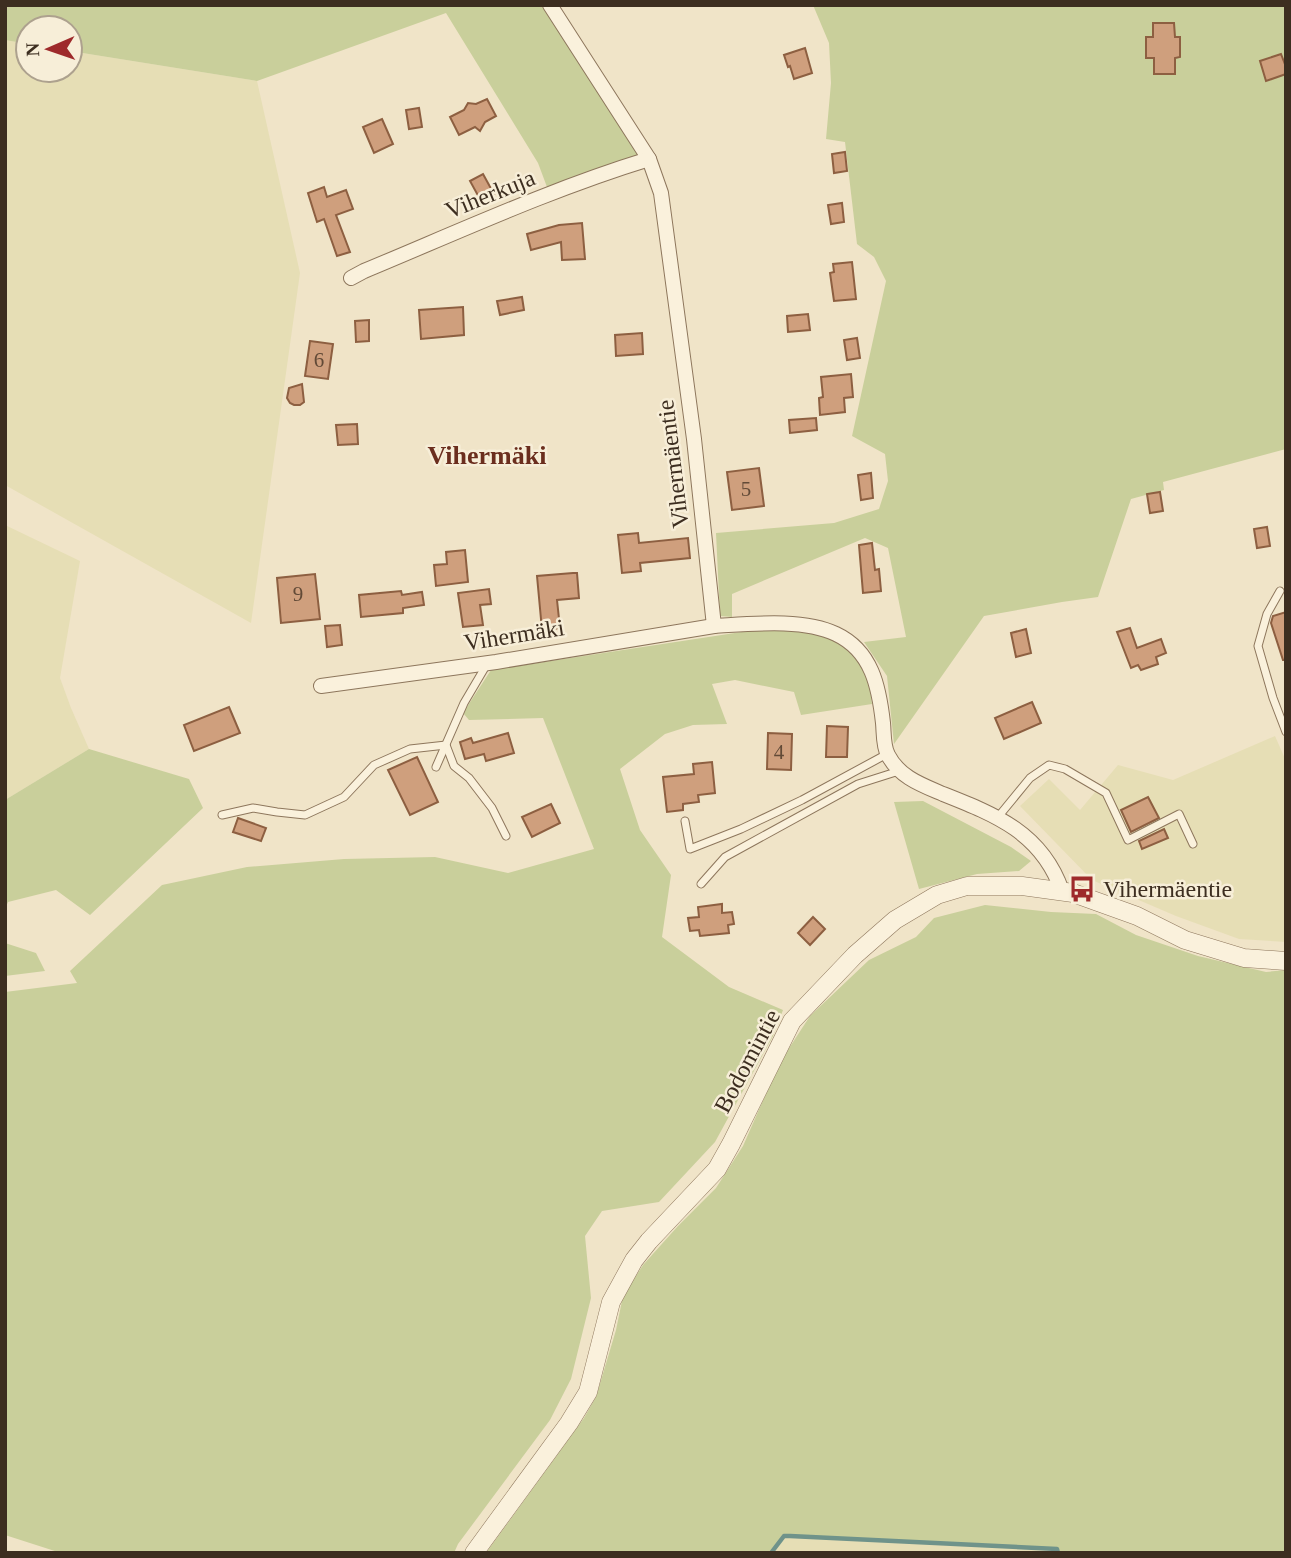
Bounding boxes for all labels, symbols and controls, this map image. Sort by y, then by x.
north arrow [14,14,84,84]
text: N [22,42,43,57]
street label: Viherkuja [441,164,539,224]
house number: 6 [314,348,324,372]
street label: Vihermäentie [652,398,694,530]
district label: Vihermäki [428,441,546,470]
house number: 5 [741,477,751,501]
house number: 9 [293,582,303,606]
street label: Vihermäki [462,614,566,656]
house number: 4 [774,740,785,764]
bus stop icon: Vihermäentie [1067,874,1097,904]
place label: Vihermäentie [1103,876,1232,902]
street label: Bodomintie [709,1005,785,1117]

